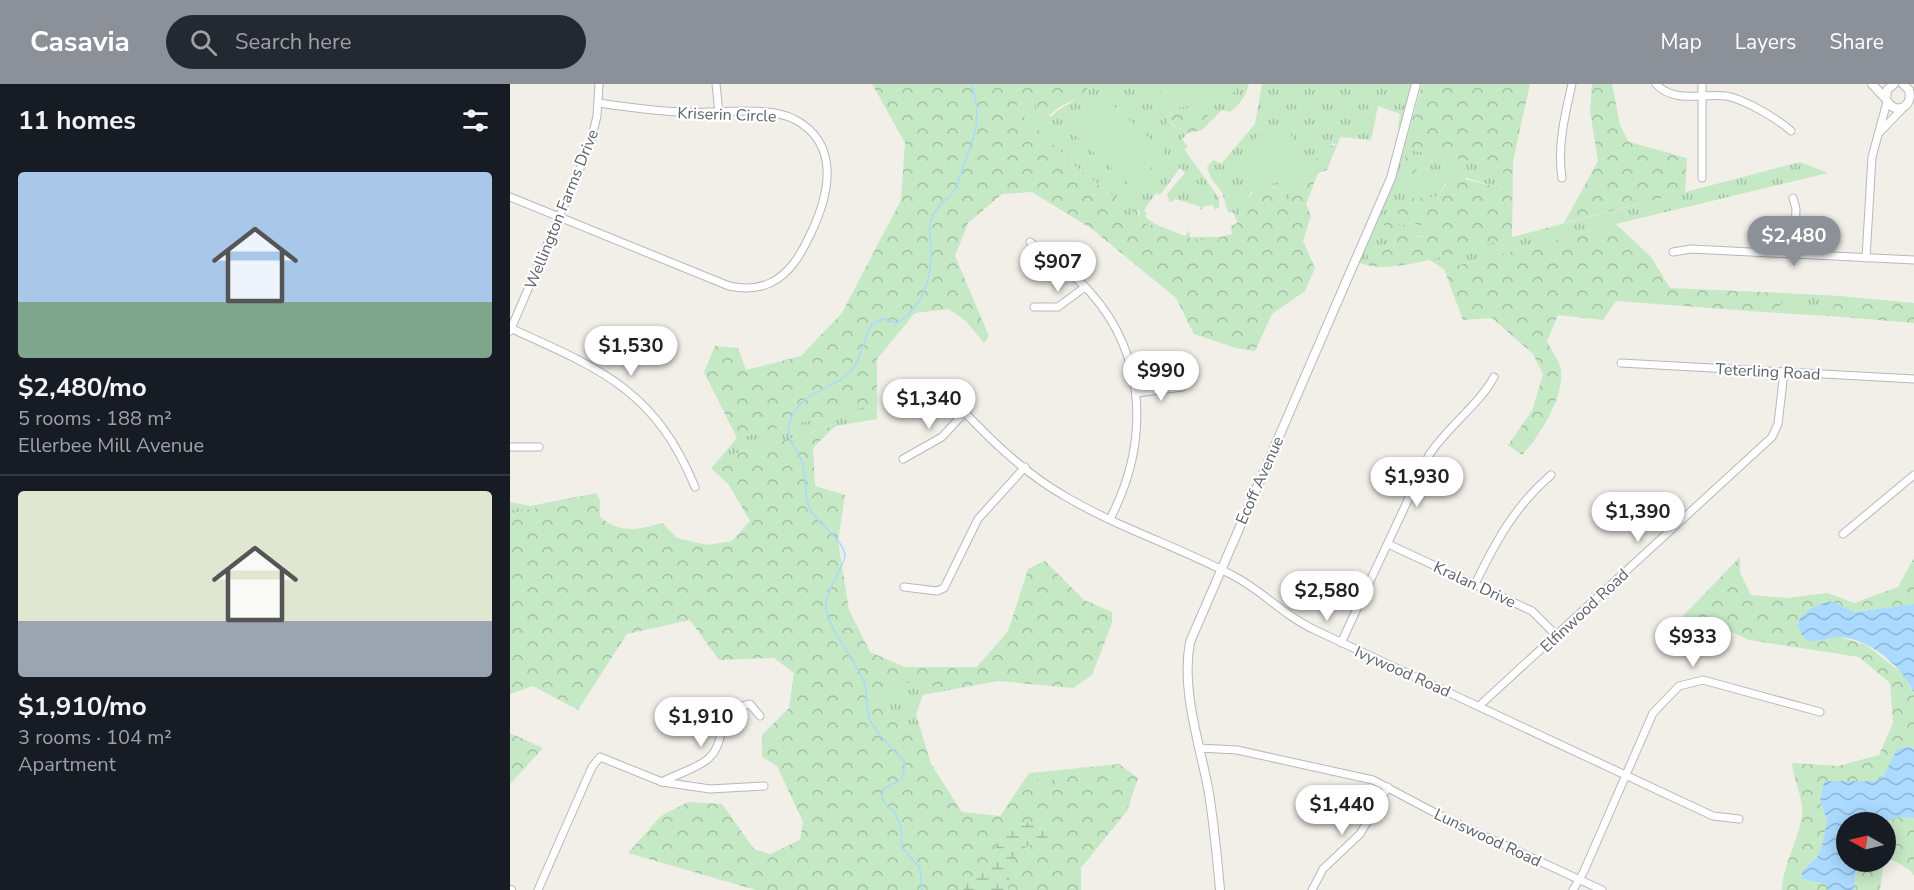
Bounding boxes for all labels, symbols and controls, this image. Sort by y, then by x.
search box [166,15,586,69]
text: Casavia [30,23,130,61]
icon: search [187,26,220,59]
text: Search here [235,27,352,57]
text: Map [1660,28,1702,56]
text: Layers [1735,28,1796,56]
text: Share [1829,28,1884,56]
street label: Kriserin Circle [677,102,777,128]
text: 11 homes [18,103,136,138]
icon: filters [459,104,492,137]
street label: Wellington Farms Drive [520,126,604,293]
icon: home [201,211,309,319]
pin: $2,480 [1745,216,1843,267]
text: $2,480 [1762,222,1826,249]
pin: $907 [1022,242,1094,293]
text: $907 [1034,248,1082,275]
pin: $1,530 [582,326,680,377]
text: $1,530 [599,332,663,359]
pin: $990 [1125,351,1197,402]
text: $990 [1137,357,1185,384]
street label: Teterling Road [1715,358,1821,386]
text: $2,480/mo [18,370,147,405]
pin: $1,340 [880,379,978,430]
text: $1,340 [897,385,961,412]
text: 5 rooms · 188 m² [18,405,172,432]
text: Ellerbee Mill Avenue [18,432,204,459]
street label: Ecoff Avenue [1231,433,1289,528]
pin: $1,930 [1368,457,1466,508]
text: $1,930 [1385,463,1449,490]
pin: $1,390 [1589,492,1687,543]
text: $1,390 [1606,498,1670,525]
icon: home [201,530,309,638]
street label: Kralan Drive [1430,556,1519,614]
street label: Elfinwood Road [1536,564,1634,658]
pin: $2,580 [1278,571,1376,622]
text: $2,580 [1295,577,1359,604]
pin: $933 [1657,617,1729,668]
text: $933 [1669,623,1717,650]
street label: Ivywood Road [1351,641,1454,703]
text: $1,910/mo [18,689,147,724]
pin: $1,910 [652,697,750,748]
text: $1,910 [669,703,733,730]
text: 3 rooms · 104 m² [18,724,172,751]
text: Apartment [18,751,116,778]
pin: $1,440 [1293,785,1391,836]
text: $1,440 [1310,791,1374,818]
street label: Lunswood Road [1430,803,1545,872]
north arrow [1836,812,1896,872]
map controls [1836,812,1896,872]

